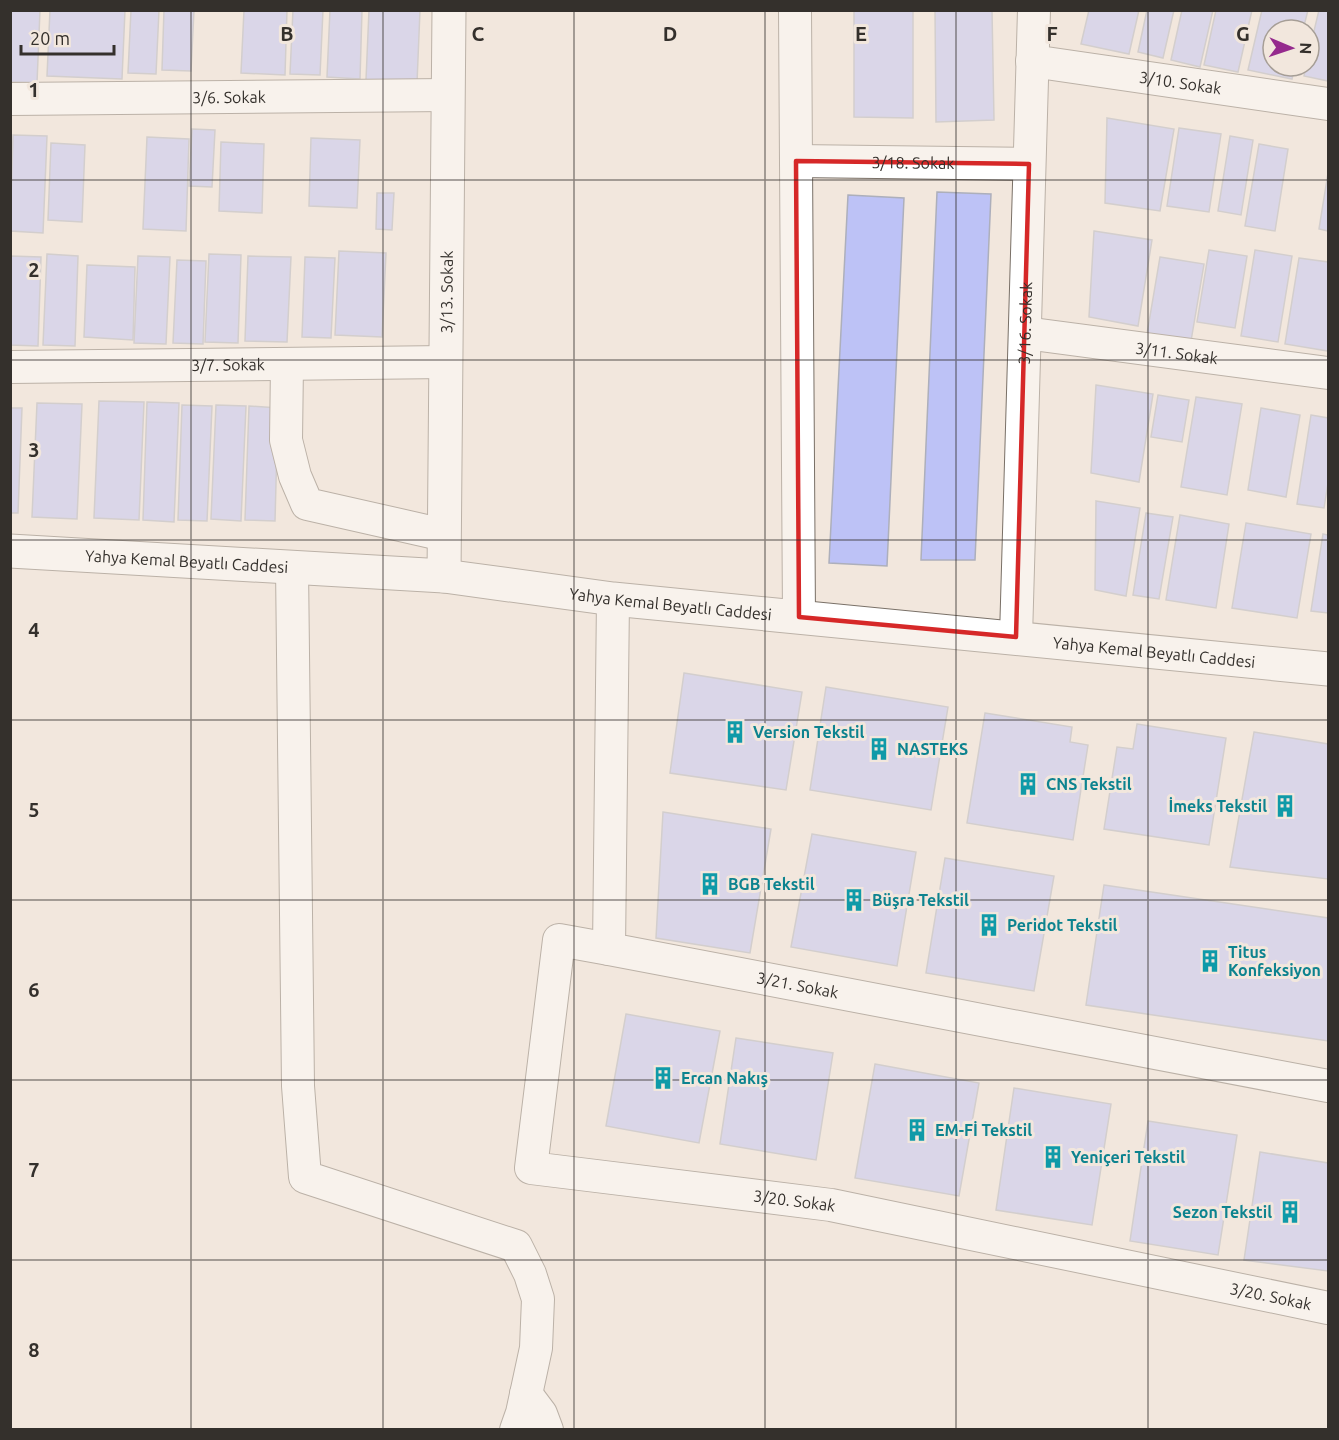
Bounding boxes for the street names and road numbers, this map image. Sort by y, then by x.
street label: 3/10. Sokak [1138,68,1223,97]
street label: 3/6. Sokak [192,88,266,106]
street label: 3/18. Sokak [871,153,954,172]
street label: 3/13. Sokak [437,251,456,333]
street label: 3/16. Sokak [1015,282,1035,365]
street label: 3/11. Sokak [1134,339,1219,367]
street label: 3/7. Sokak [191,355,265,374]
street label: Yahya Kemal Beyatlı Caddesi [85,546,289,576]
street label: Yahya Kemal Beyatlı Caddesi [568,584,773,623]
street label: Yahya Kemal Beyatlı Caddesi [1052,633,1256,671]
street label: 3/21. Sokak [755,968,840,1002]
street label: 3/20. Sokak [752,1186,837,1215]
street label: 3/20. Sokak [1229,1279,1313,1313]

